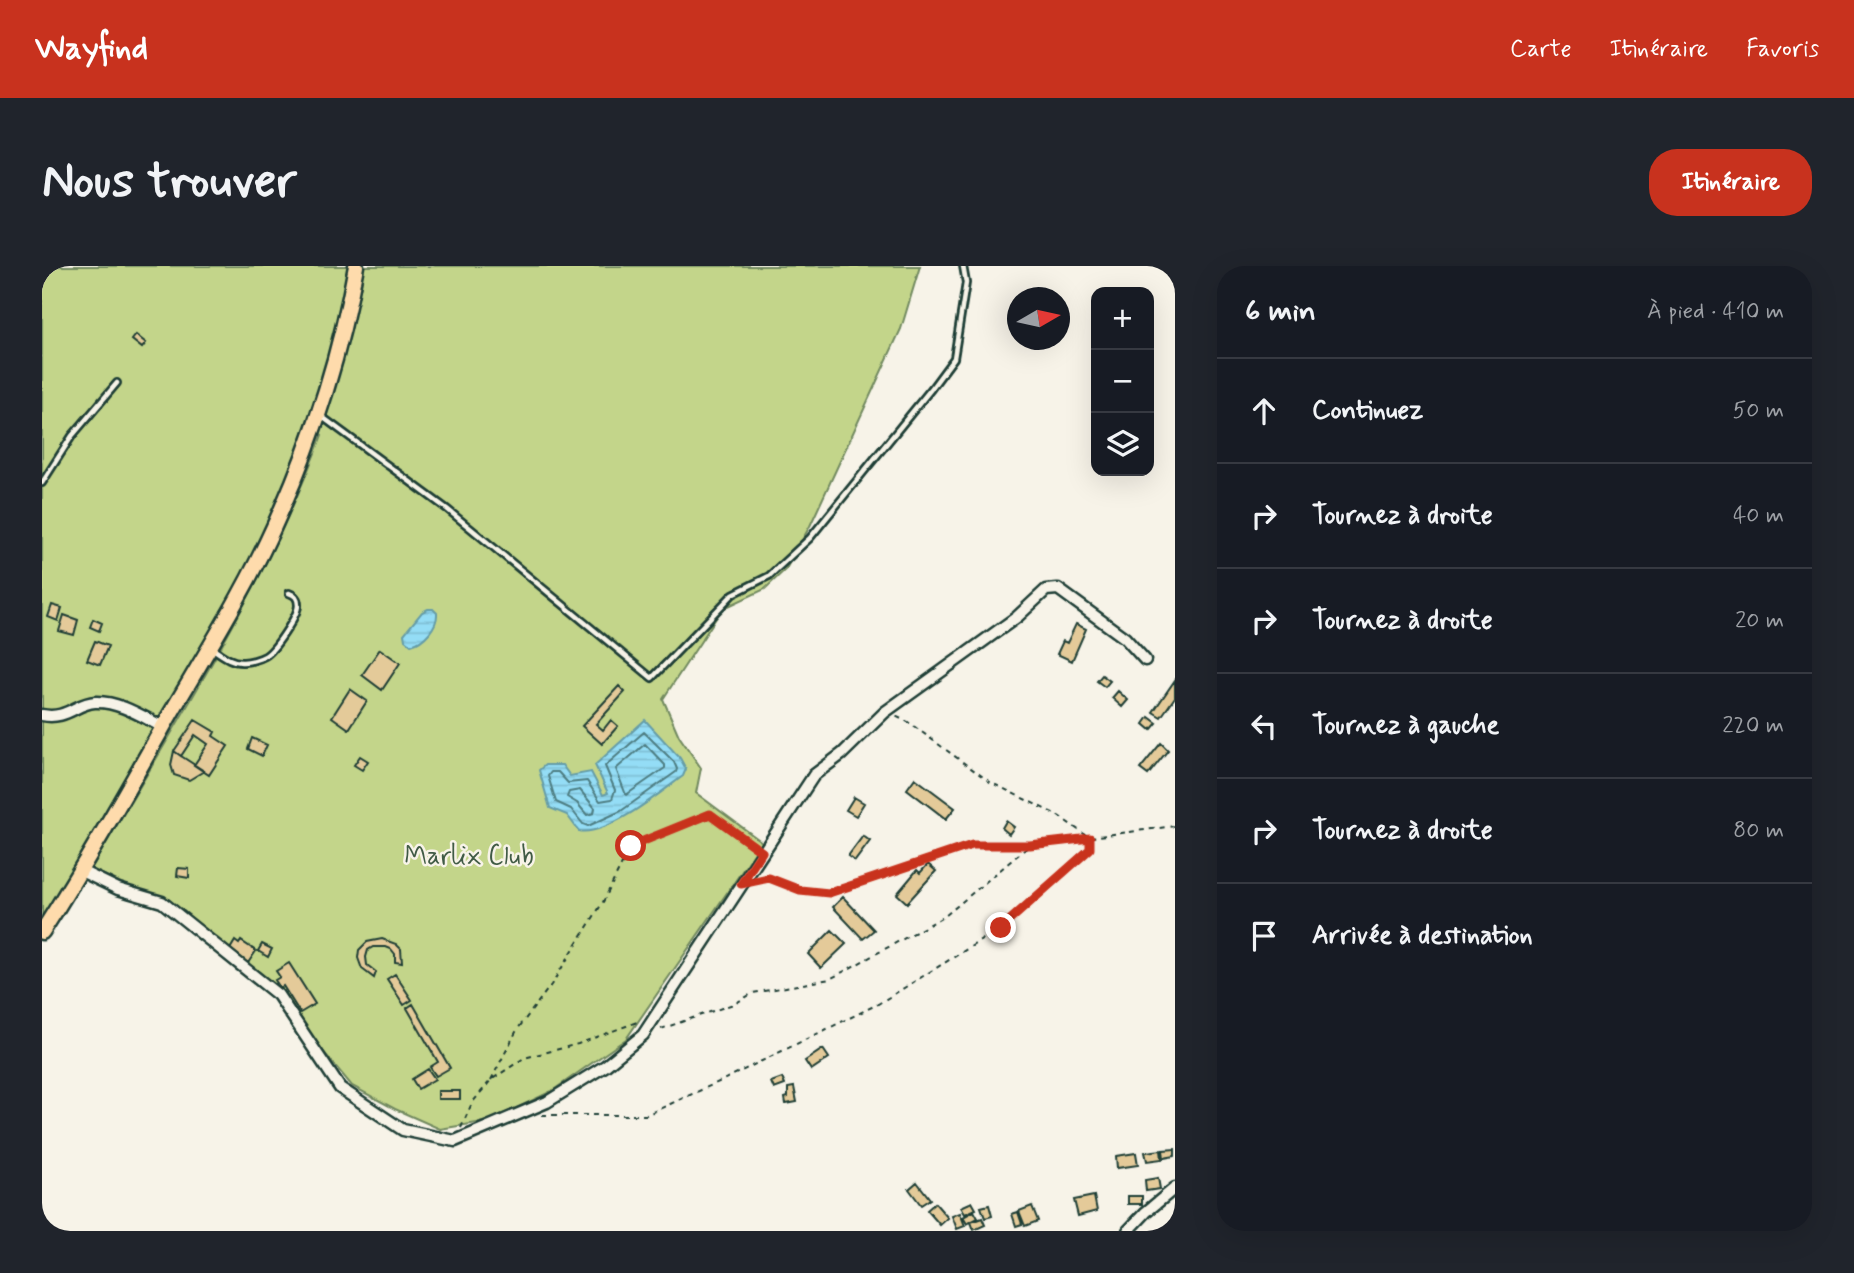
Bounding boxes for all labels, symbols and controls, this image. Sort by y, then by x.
text: Wayfind [35,27,148,71]
text: Carte [1510,34,1572,65]
text: Itinéraire [1610,34,1708,65]
text: Favoris [1746,34,1819,65]
button: Itinéraire [1649,149,1812,216]
text: Nous trouver [42,150,297,215]
north arrow [1007,287,1070,350]
map controls [1091,287,1154,476]
button: + [1091,287,1154,350]
text: 6 min [1245,292,1316,331]
text: À pied · 410 m [1647,297,1784,327]
button: − [1091,350,1154,413]
icon: ahead [1245,392,1283,430]
text: Continuez [1312,394,1423,428]
text: 50 m [1733,396,1784,426]
button: layers [1091,413,1154,476]
icon: right [1245,497,1283,535]
text: Tournez à droite [1312,499,1493,533]
text: 40 m [1733,501,1784,531]
icon: right [1245,602,1283,640]
text: Tournez à droite [1312,604,1493,638]
text: 20 m [1735,606,1784,636]
icon: left [1245,707,1283,745]
text: Tournez à gauche [1312,709,1499,743]
text: 220 m [1722,711,1784,741]
icon: right [1245,812,1283,850]
text: Tournez à droite [1312,814,1493,848]
text: 80 m [1733,816,1784,846]
route start [615,830,646,861]
park label: Marlix Club [404,840,534,874]
route end [985,912,1016,943]
icon: arrive [1245,917,1283,955]
text: Arrivée à destination [1312,919,1533,953]

